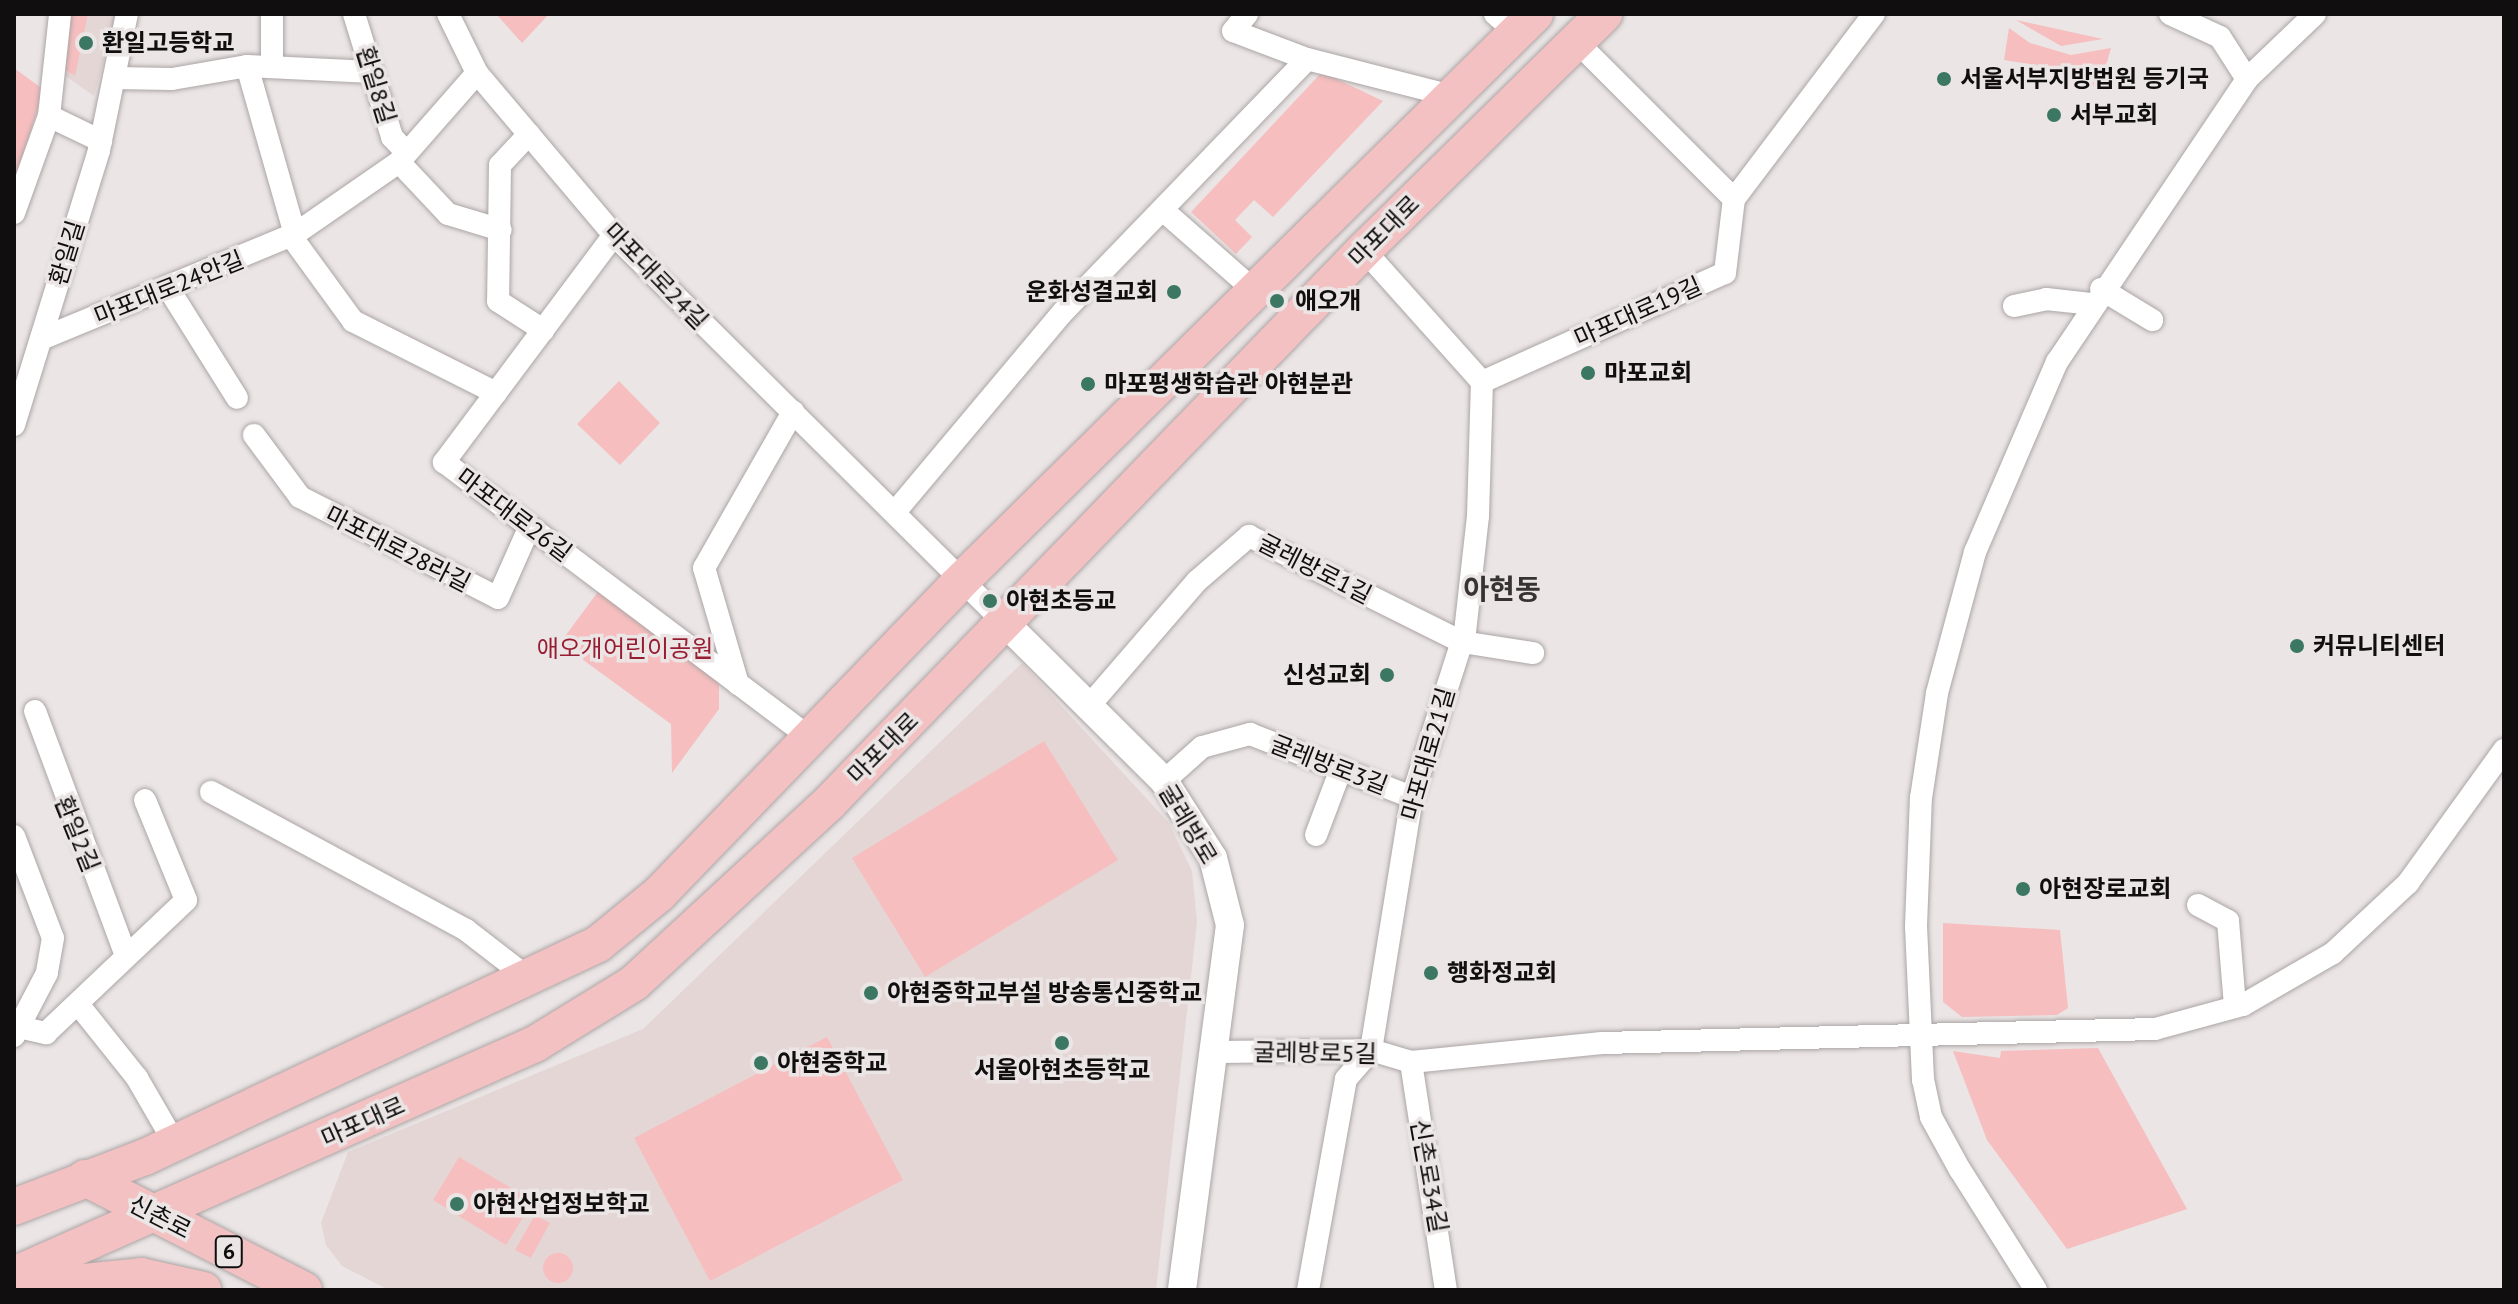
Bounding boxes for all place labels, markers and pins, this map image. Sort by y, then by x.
place label: 환일고등학교 [102,29,234,57]
marker: 환일고등학교 [77,34,95,52]
place label: 서울서부지방법원 등기국 [1960,65,2209,93]
marker: 서울서부지방법원 등기국 [1935,70,1953,88]
place label: 서부교회 [2070,101,2158,129]
marker: 서부교회 [2045,106,2063,124]
place label: 운화성결교회 [1026,278,1158,306]
marker: 운화성결교회 [1165,283,1183,301]
place label: 애오개 [1295,287,1361,315]
marker: 애오개 [1266,290,1288,312]
place label: 마포교회 [1604,359,1692,387]
marker: 마포교회 [1579,364,1597,382]
place label: 마포평생학습관 아현분관 [1104,370,1353,398]
marker: 마포평생학습관 아현분관 [1079,375,1097,393]
place label: 아현초등교 [1006,587,1116,615]
marker: 아현초등교 [981,592,999,610]
place label: 커뮤니티센터 [2313,632,2445,660]
marker: 커뮤니티센터 [2288,637,2306,655]
place label: 신성교회 [1283,661,1371,689]
marker: 신성교회 [1378,666,1396,684]
place label: 아현장로교회 [2039,875,2171,903]
marker: 아현장로교회 [2014,880,2032,898]
place label: 행화정교회 [1447,959,1557,987]
marker: 행화정교회 [1422,964,1440,982]
place label: 아현중학교부설 방송통신중학교 [887,979,1202,1007]
marker: 아현중학교부설 방송통신중학교 [862,984,880,1002]
marker: 서울아현초등학교 [1053,1034,1071,1052]
place label: 아현중학교 [777,1049,887,1077]
marker: 아현중학교 [752,1054,770,1072]
place label: 서울아현초등학교 [974,1056,1150,1084]
place label: 아현산업정보학교 [473,1190,650,1218]
marker: 아현산업정보학교 [448,1195,466,1213]

